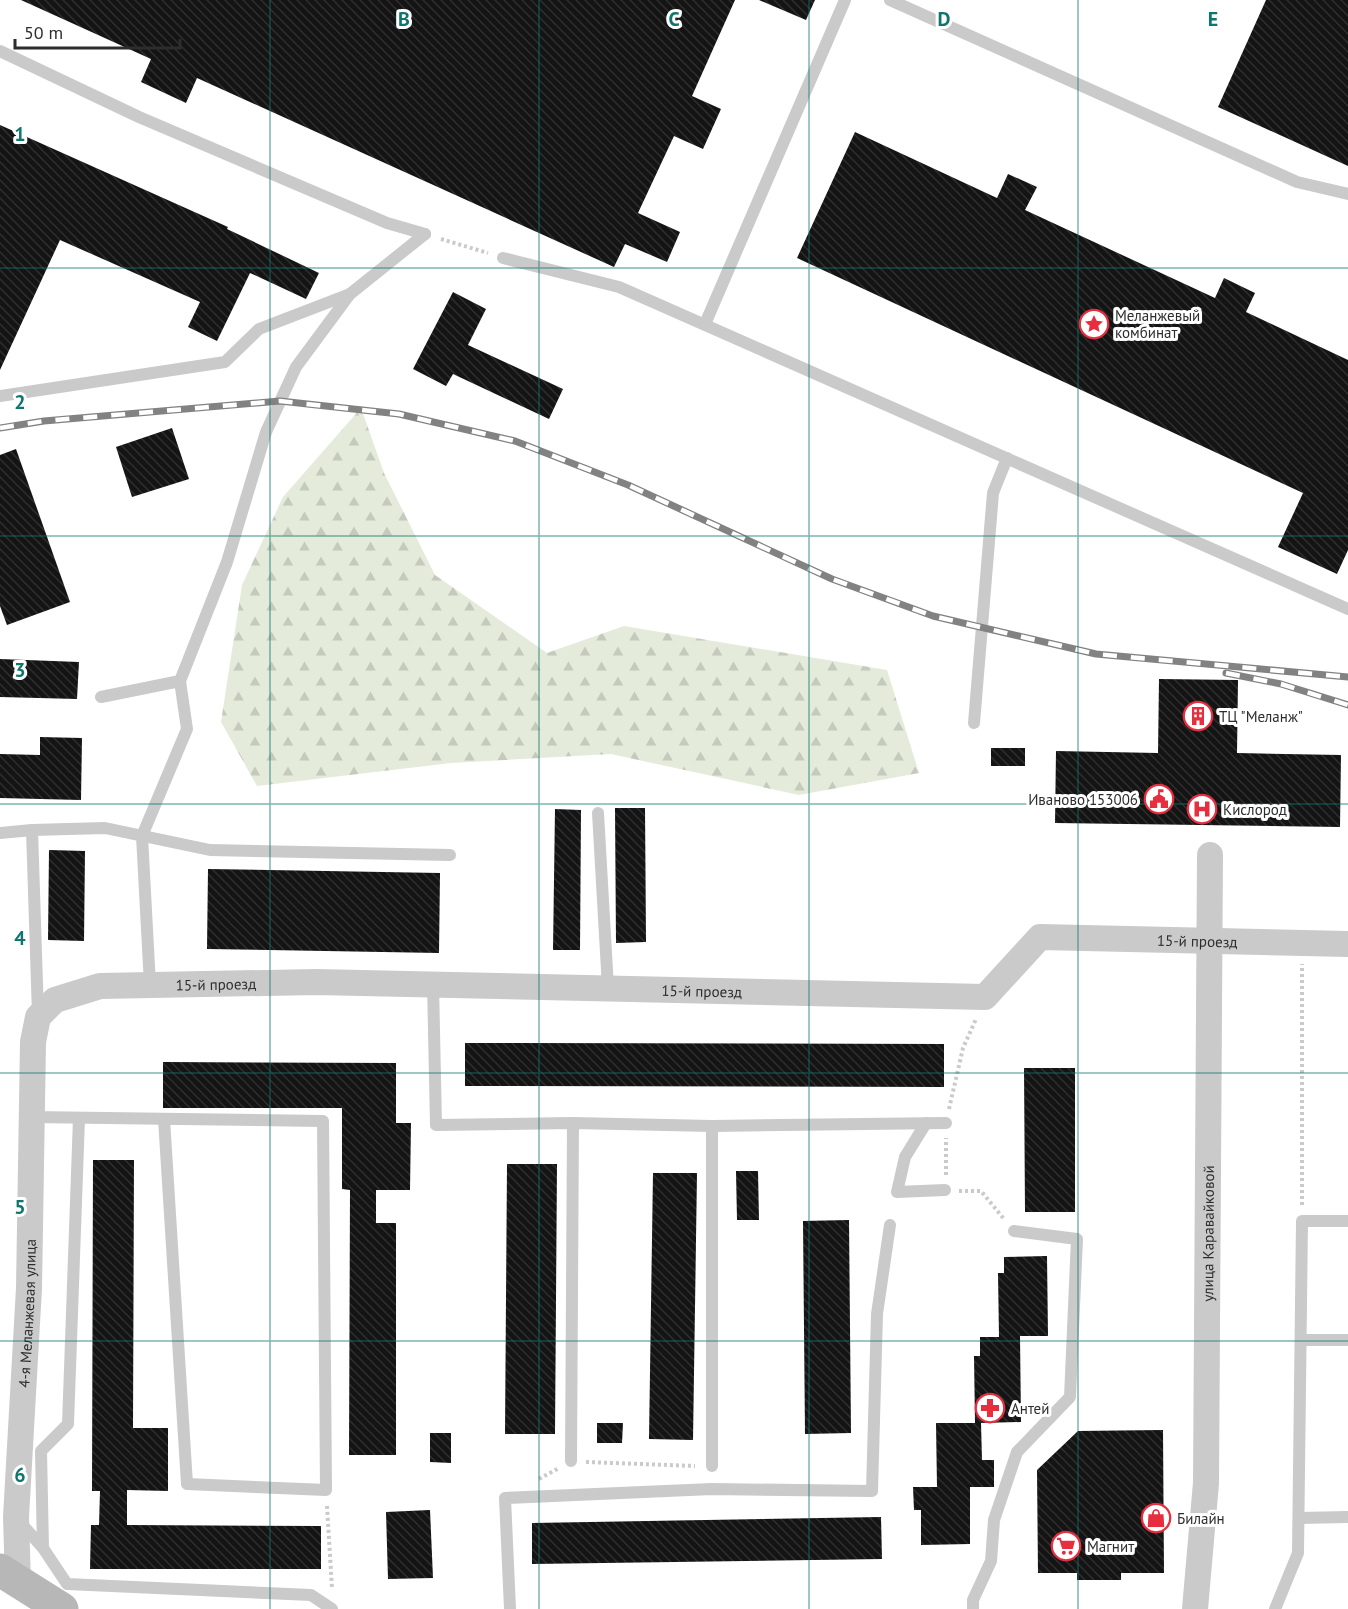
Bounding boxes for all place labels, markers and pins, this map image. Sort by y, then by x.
place label: Меланжевый комбинат [1115,306,1200,342]
place icon: Меланжевый комбинат [1078,308,1110,340]
building icon: ТЦ "Меланж" [1182,700,1214,732]
place label: ТЦ "Меланж" [1219,707,1303,726]
public building icon: Иваново 153006 [1143,783,1175,815]
place label: Иваново 153006 [1028,790,1138,809]
hospital icon: Кислород [1186,793,1218,825]
place label: Кислород [1223,800,1287,819]
pharmacy icon: Антей [974,1392,1006,1424]
place label: Антей [1011,1399,1049,1418]
shop icon: Билайн [1140,1502,1172,1534]
place label: Билайн [1177,1509,1225,1528]
supermarket icon: Магнит [1050,1530,1082,1562]
place label: Магнит [1087,1537,1134,1556]

